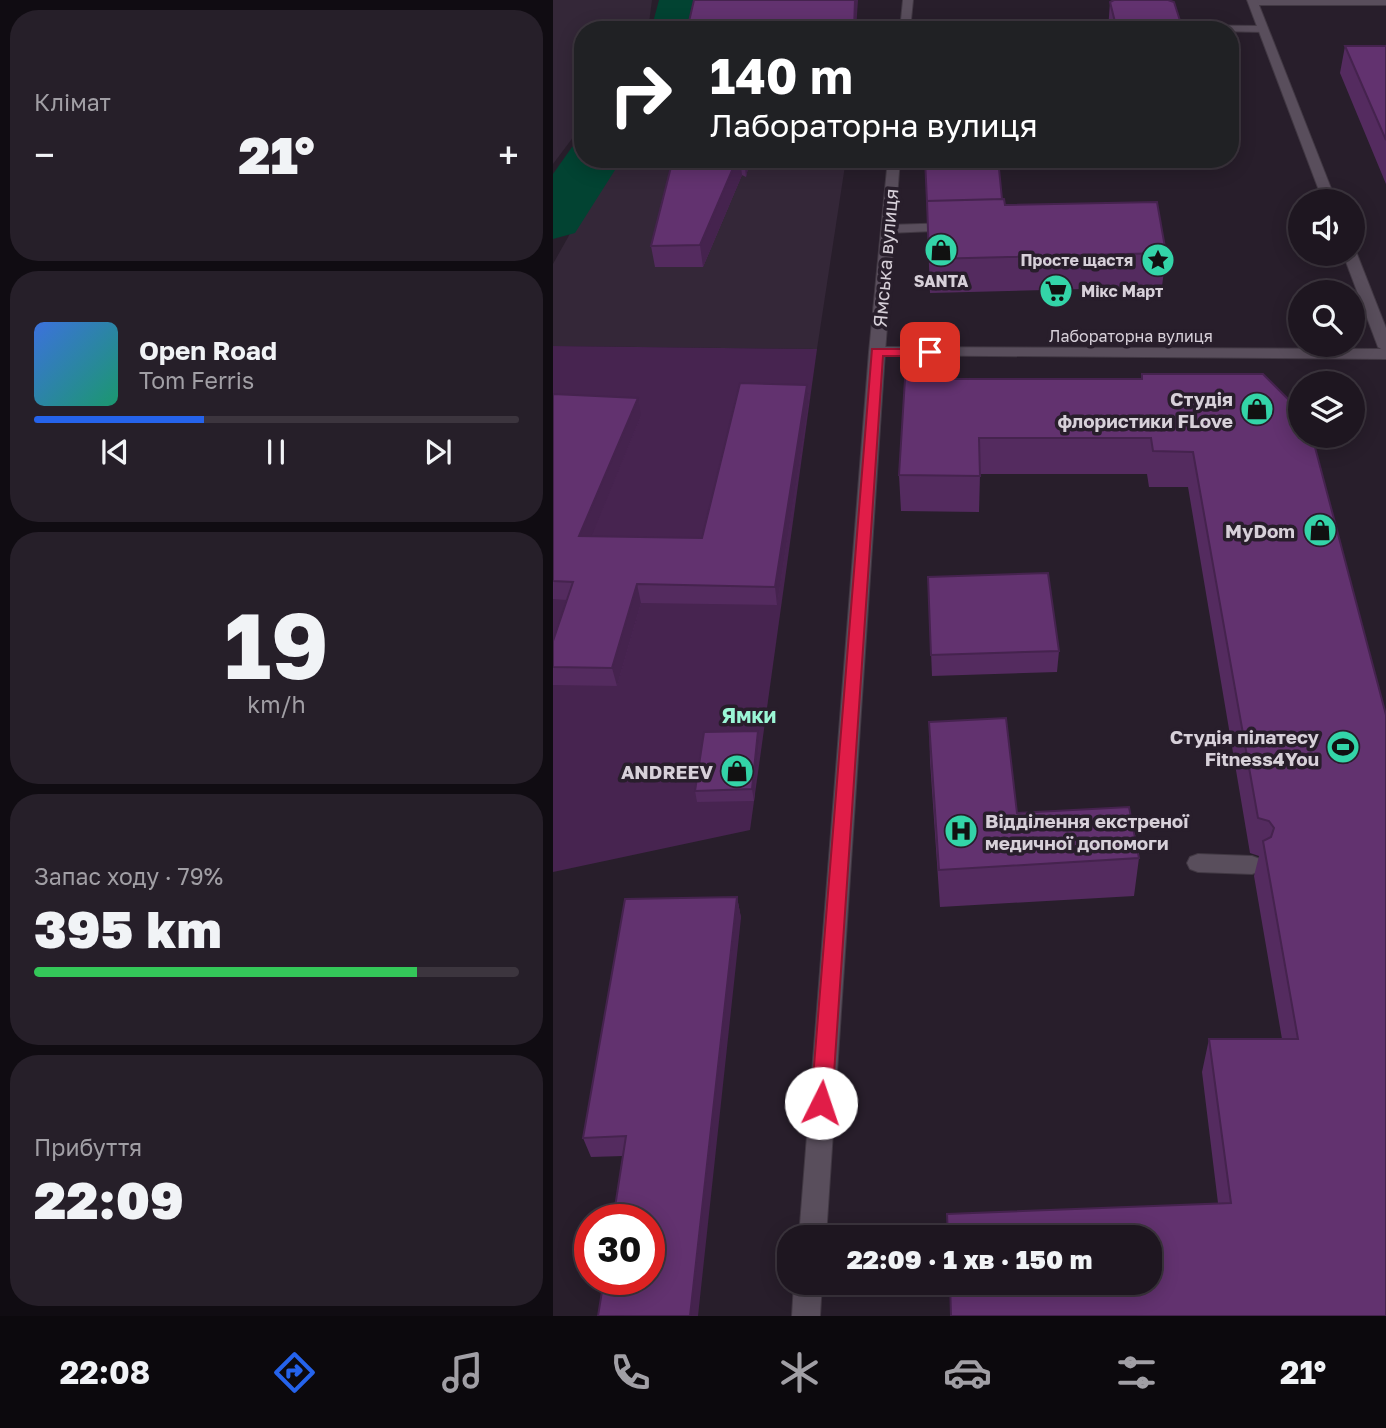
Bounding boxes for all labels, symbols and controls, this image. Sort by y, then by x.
text: 140 m [710,46,853,105]
icon: right [595,49,686,140]
text: Клімат [34,88,111,116]
text: Лабораторна вулиця [710,106,1038,144]
text: 21° [238,123,315,185]
text: − [34,132,55,177]
text: + [498,132,519,177]
street label: Ямська вулиця [867,188,903,328]
map controls [1288,189,1365,448]
button: sound [1288,189,1365,266]
shop icon: SANTA [922,231,960,269]
place icon: Просте щастя [1139,241,1177,279]
place label: Просте щастя [1021,250,1133,270]
place label: SANTA [914,271,969,291]
supermarket icon: Мікс Март [1037,272,1075,310]
button: search [1288,280,1365,357]
place label: Мікс Март [1081,281,1163,301]
pin [900,322,960,382]
street label: Лабораторна вулиця [1049,326,1213,346]
icon: arrive [911,333,949,371]
text: Open Road [139,335,277,366]
text: Tom Ferris [139,366,254,394]
button: layers [1288,371,1365,448]
place label: Студія флористики FLove [1057,387,1233,432]
shop icon: Студія флористики FLove [1238,390,1276,428]
icon: previous [96,433,134,471]
icon: pause [257,433,295,471]
icon: next [419,433,457,471]
shop icon: MyDom [1301,511,1339,549]
place label: MyDom [1225,519,1295,542]
text: 19 [224,590,329,699]
text: km/h [247,690,306,718]
district label: Ямки [722,702,776,728]
place label: Студія пілатесу Fitness4You [1170,725,1320,770]
sports icon: Студія пілатесу Fitness4You [1324,728,1362,766]
shop icon: ANDREEV [718,752,756,790]
place label: ANDREEV [621,760,713,783]
place label: Відділення екстреної медичної допомоги [985,809,1190,854]
hospital icon: Відділення екстреної медичної допомоги [942,812,980,850]
text: Запас ходу · 79% [34,862,223,890]
text: 395 km [34,897,222,959]
position arrow [784,1066,858,1140]
text: Прибуття [34,1133,142,1161]
text: 22:09 [34,1168,184,1230]
speed limit sign: 30 [574,1204,665,1295]
text: 22:09 · 1 хв · 150 m [847,1244,1092,1275]
icon: directions [270,1348,319,1397]
icon: music [438,1348,487,1397]
icon: phone [606,1348,655,1397]
icon: climate [775,1348,824,1397]
icon: car [943,1348,992,1397]
icon: filters [1112,1348,1161,1397]
text: 22:08 [60,1353,150,1391]
text: 21° [1280,1353,1326,1391]

